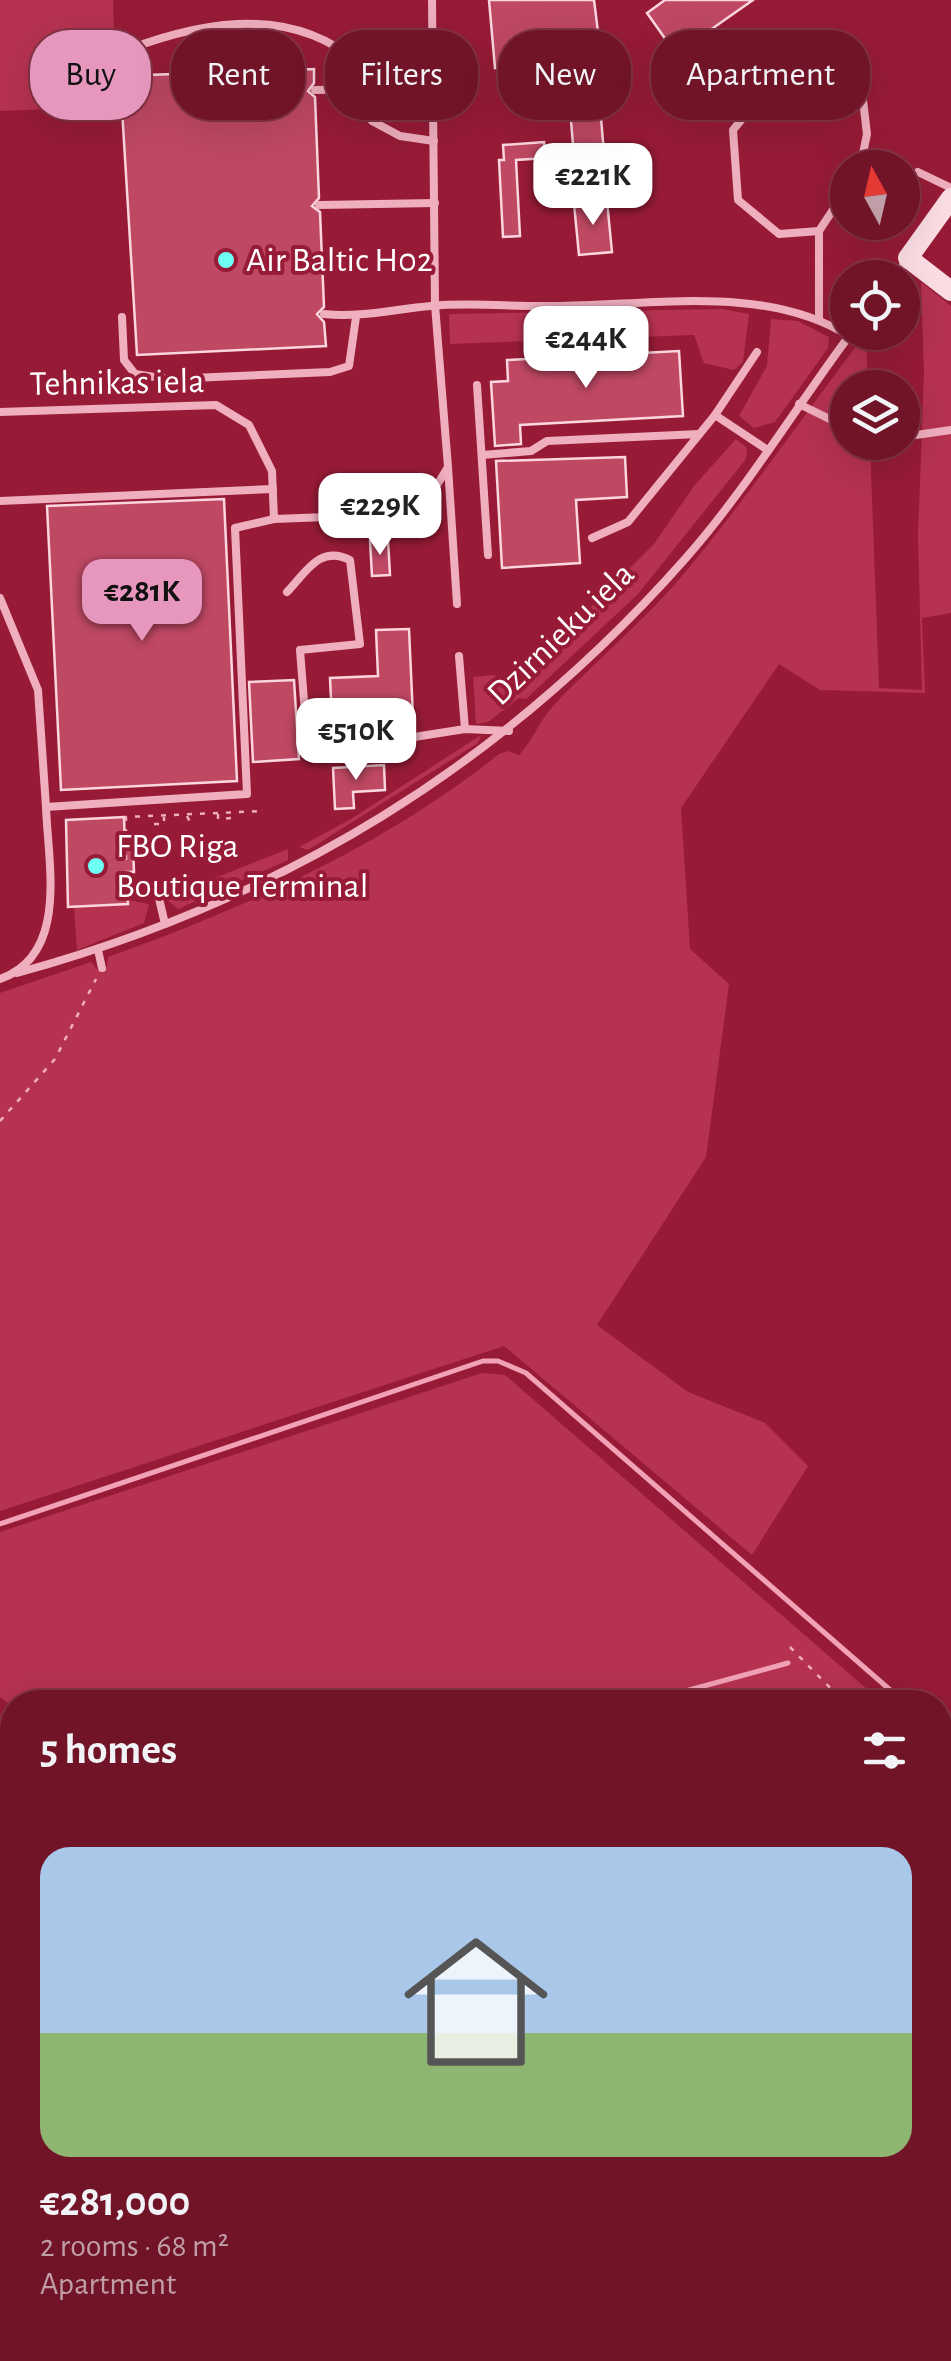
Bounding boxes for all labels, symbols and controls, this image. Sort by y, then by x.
chip: Buy [30,30,151,120]
chip: Rent [171,30,305,120]
chip: Filters [325,30,478,120]
chip: New [498,30,631,120]
chip: Apartment [651,30,870,120]
pin: €221K [523,143,663,228]
north arrow [830,150,920,240]
map controls [830,150,920,460]
text: €221K [555,159,631,191]
place label: Air Baltic H02 [246,243,433,278]
marker: Air Baltic H02 [215,249,237,271]
button: locate [830,260,920,350]
pin: €244K [516,306,656,391]
text: €244K [546,322,626,354]
street label: Tehnikas iela [29,364,205,402]
button: layers [830,370,920,460]
pin: €229K [310,473,450,558]
text: €229K [340,489,420,521]
street label: Dzirnieku iela [481,556,641,712]
pin: €281K [72,559,212,644]
text: €281K [104,575,180,607]
pin: €510K [286,698,426,783]
text: €510K [318,714,394,746]
place label: FBO Riga Boutique Terminal [116,829,368,904]
marker: FBO Riga Boutique Terminal [85,855,107,877]
icon: filters [857,1723,912,1778]
text: 5 homes [40,1729,177,1771]
icon: home [386,1912,566,2092]
text: €281,000 [40,2181,191,2223]
text: 2 rooms · 68 m² [40,2230,229,2262]
text: Apartment [40,2268,176,2300]

